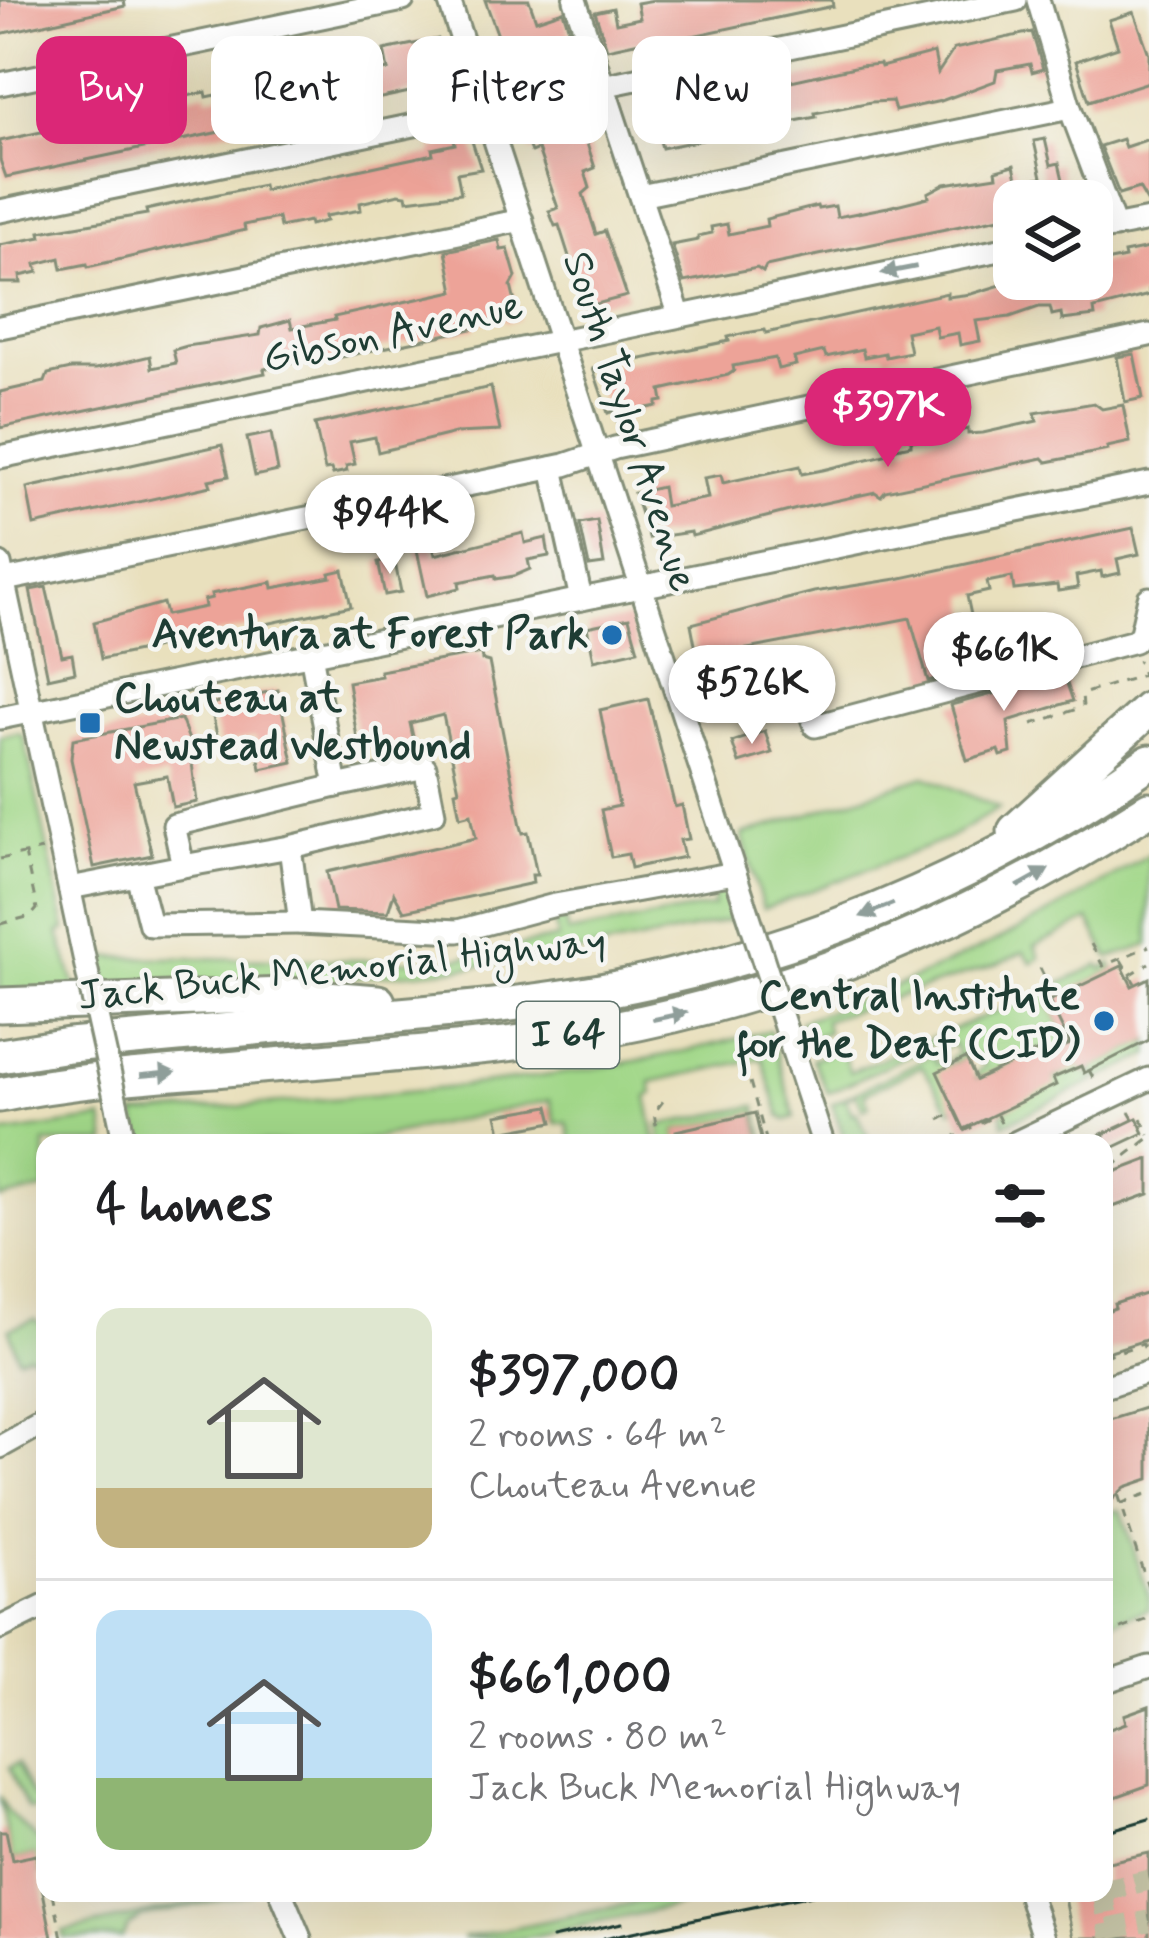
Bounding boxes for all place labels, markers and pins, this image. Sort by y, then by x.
pin: $397K [804,368,972,470]
pin: $944K [306,475,474,577]
place label: Aventura at Forest Park [152,608,588,663]
pin: $661K [920,612,1088,714]
marker: Aventura at Forest Park [599,622,625,648]
pin: $526K [668,645,836,747]
place label: Chouteau at Newstead Westbound [114,672,471,775]
marker: Chouteau at Newstead Westbound [77,710,103,736]
place label: Central Institute for the Deaf (CID) [736,970,1080,1077]
marker: Central Institute for the Deaf (CID) [1091,1008,1117,1034]

